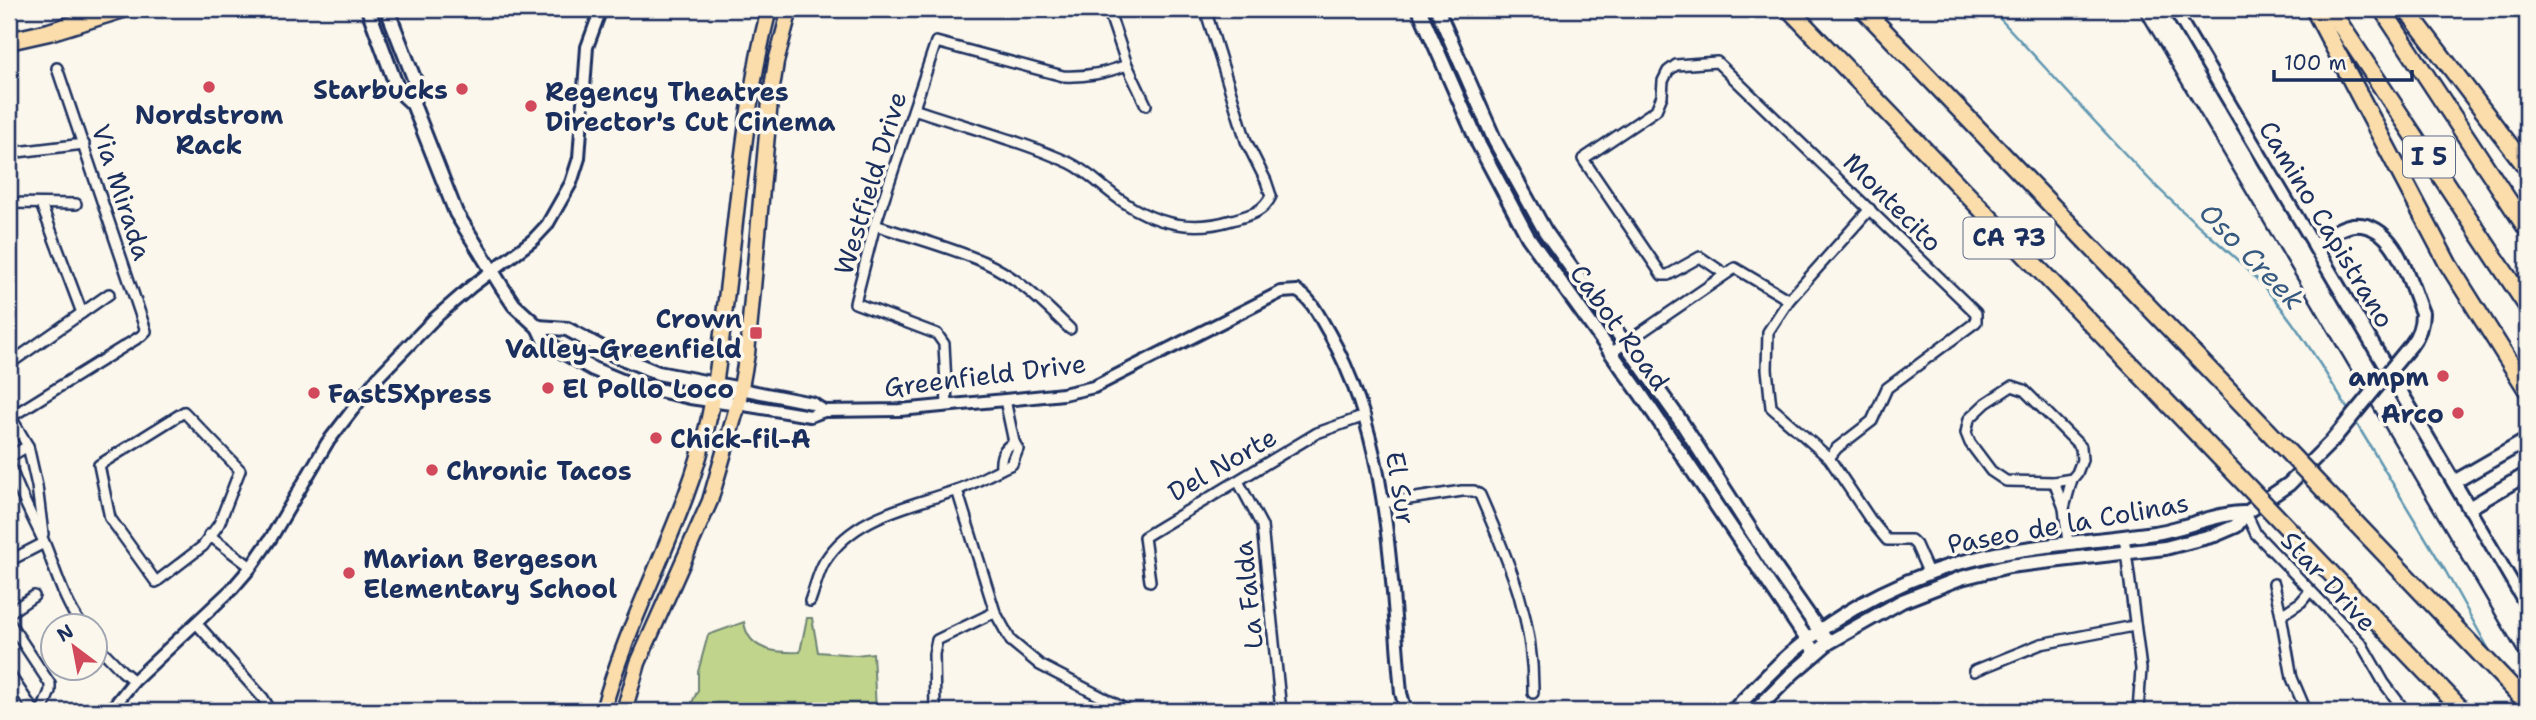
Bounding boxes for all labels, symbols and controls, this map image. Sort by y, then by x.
scale bar [2274,38,2412,82]
text: 100 m [2284,49,2347,77]
place label: Starbucks [313,72,448,107]
place label: Regency Theatres Director's Cut Cinema [545,74,836,139]
marker: Nordstrom Rack [201,79,217,95]
marker: Starbucks [454,81,470,97]
street label: Westfield Drive [826,87,914,279]
place label: Nordstrom Rack [135,97,284,162]
marker: Regency Theatres Director's Cut Cinema [523,98,539,114]
street label: Camino Capistrano [2251,114,2403,334]
street label: Via Mirada [84,120,160,264]
road number: I 5 [2403,136,2455,177]
street label: Montecito [1836,145,1950,259]
water label: Oso Creek [2191,194,2313,318]
road number: CA 73 [1964,218,2054,258]
street label: Cabot Road [1562,257,1678,397]
place label: Crown Valley-Greenfield [505,301,742,366]
marker: Crown Valley-Greenfield [748,325,764,341]
street label: Greenfield Drive [882,345,1088,405]
place label: ampm [2348,359,2429,394]
marker: ampm [2435,368,2451,384]
place label: El Pollo Loco [562,371,734,406]
place label: Fast5Xpress [328,376,492,411]
marker: El Pollo Loco [540,380,556,396]
marker: Fast5Xpress [306,385,322,401]
place label: Arco [2381,396,2444,431]
marker: Arco [2450,405,2466,421]
street label: Del Norte [1161,419,1283,509]
place label: Chick-fil-A [670,421,811,456]
marker: Chick-fil-A [648,430,664,446]
street label: El Sur [1378,449,1424,527]
place label: Chronic Tacos [446,453,632,488]
marker: Chronic Tacos [424,462,440,478]
street label: Paseo de la Colinas [1945,485,2191,561]
street label: Star Drive [2273,523,2385,639]
street label: La Falda [1225,539,1271,651]
place label: Marian Bergeson Elementary School [363,541,617,606]
marker: Marian Bergeson Elementary School [341,565,357,581]
north arrow [38,612,108,682]
text: N [52,618,78,648]

